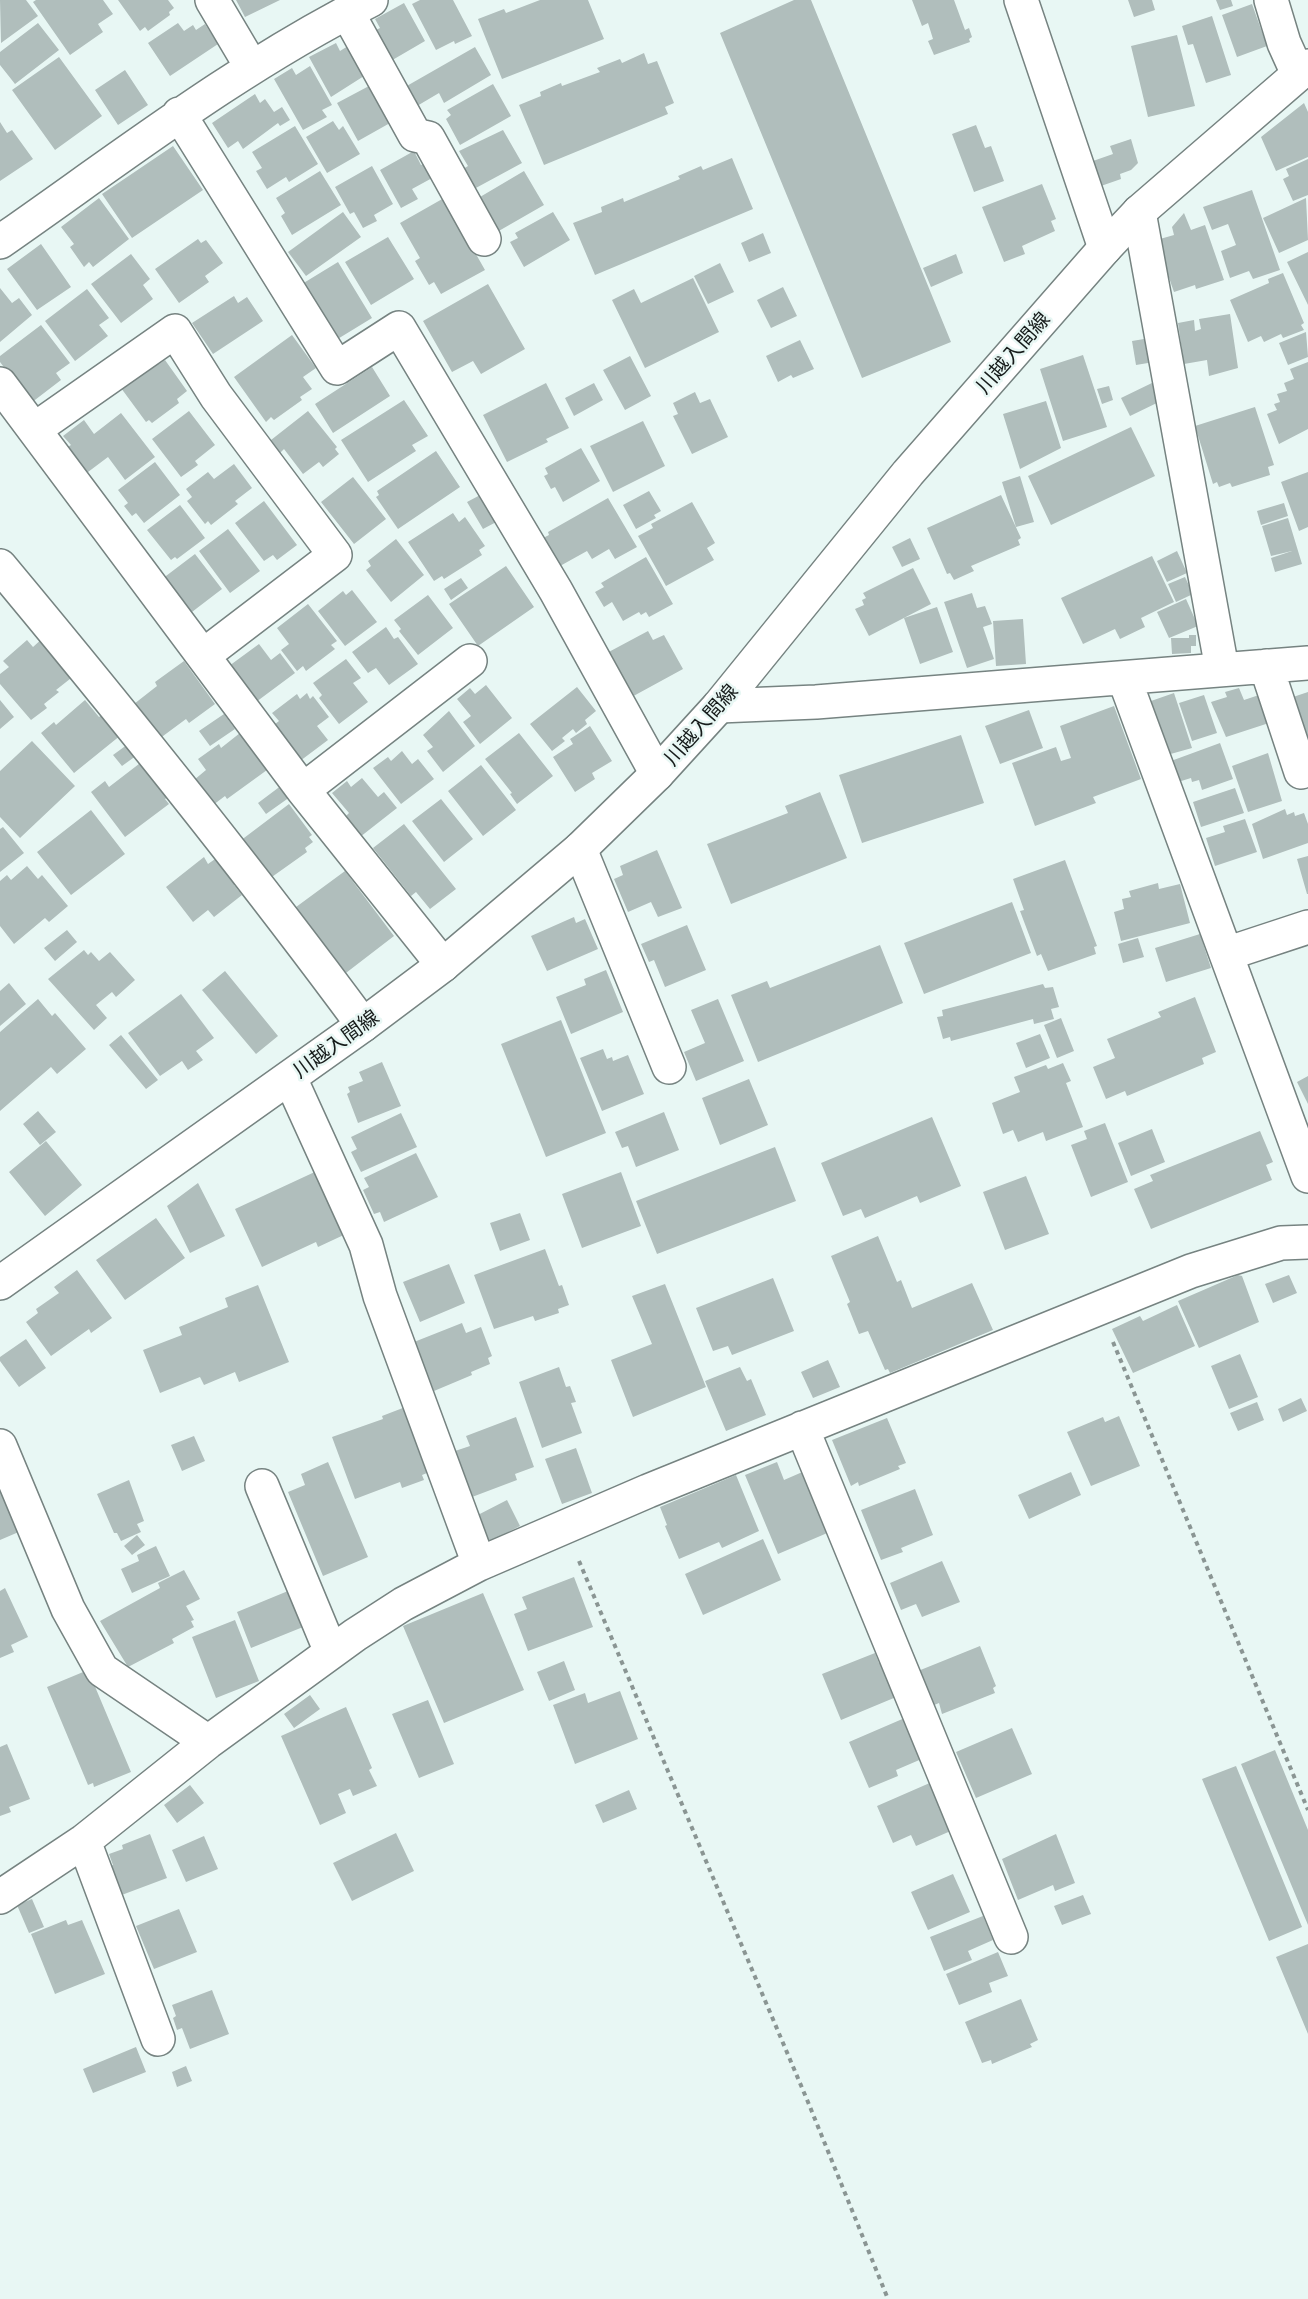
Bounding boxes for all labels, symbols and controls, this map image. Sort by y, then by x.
street label: 川越入間線 [971,307,1055,399]
street label: 川越入間線 [659,679,743,771]
street label: 川越入間線 [288,1005,384,1083]

